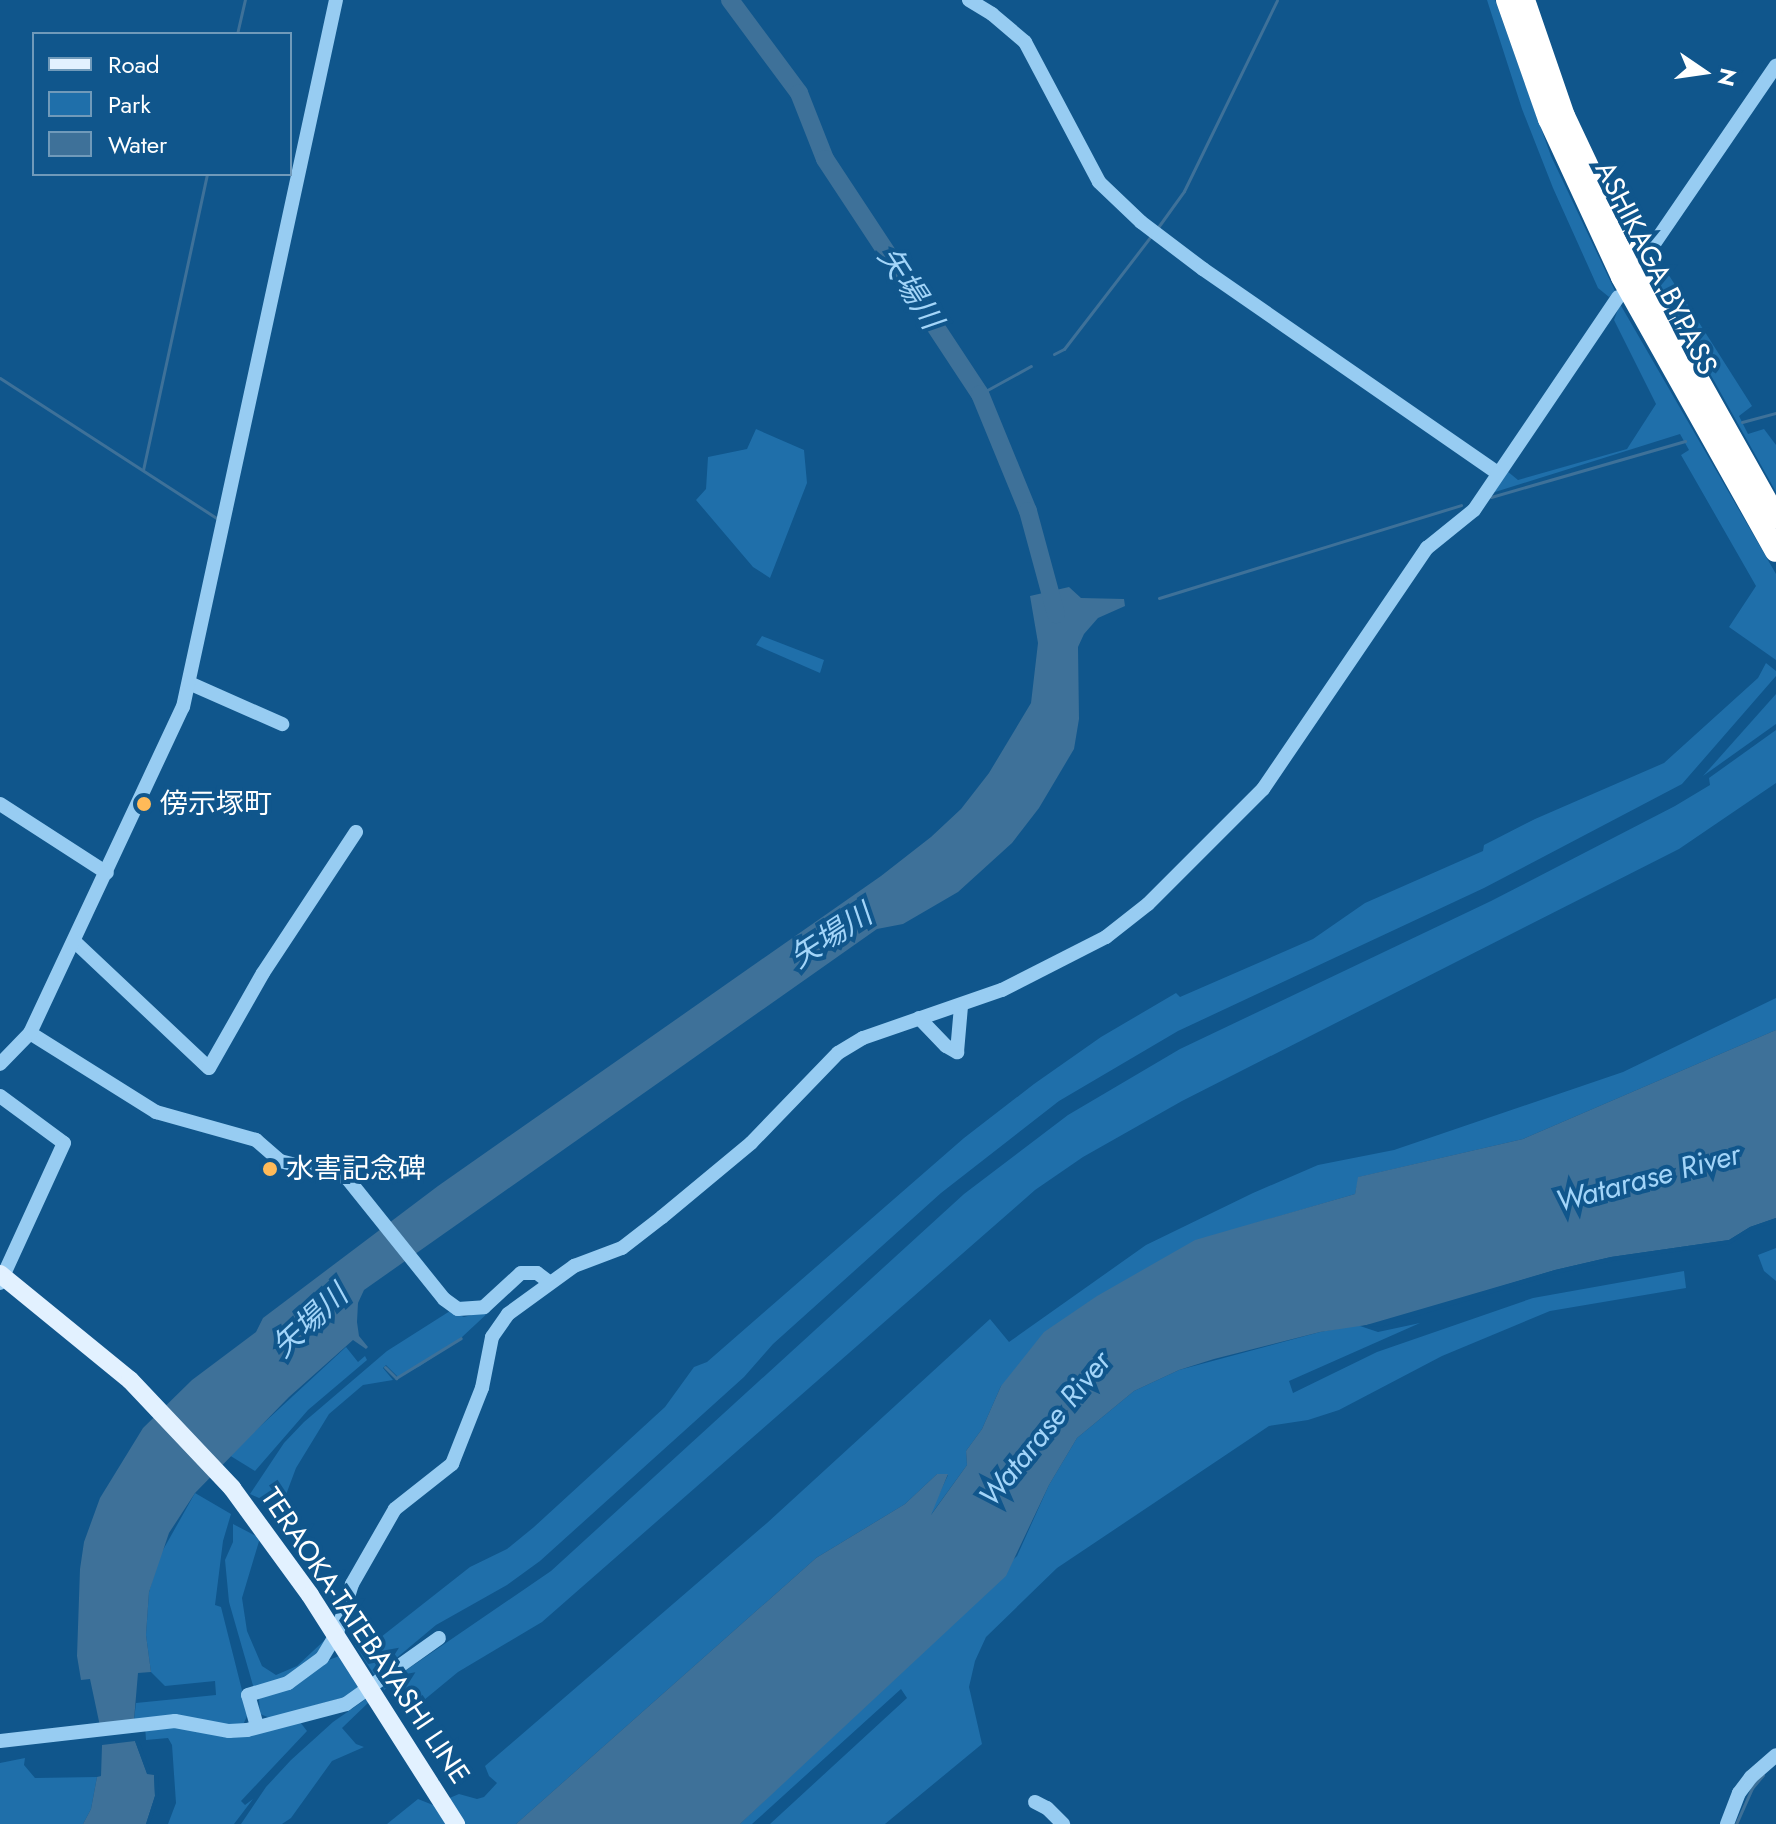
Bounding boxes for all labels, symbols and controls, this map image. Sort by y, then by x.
legend [32,32,292,176]
north arrow [1664,32,1744,112]
text: Road [108,47,160,82]
text: N [1710,65,1745,90]
text: Park [108,87,151,122]
text: Water [108,127,167,162]
street label: ASHIKAGA BYPASS [1588,156,1724,380]
water label: 矢場川 [870,240,950,336]
place label: 傍示塚町 [160,787,272,821]
marker: 傍示塚町 [135,795,153,813]
water label: 矢場川 [783,896,879,976]
water label: Watarase River [1552,1136,1744,1220]
place label: 水害記念碑 [286,1152,426,1186]
marker: 水害記念碑 [261,1160,279,1178]
water label: 矢場川 [265,1277,355,1365]
water label: Watarase River [971,1344,1119,1514]
street label: TERAOKA-TATEBAYASHI LINE [253,1482,477,1790]

